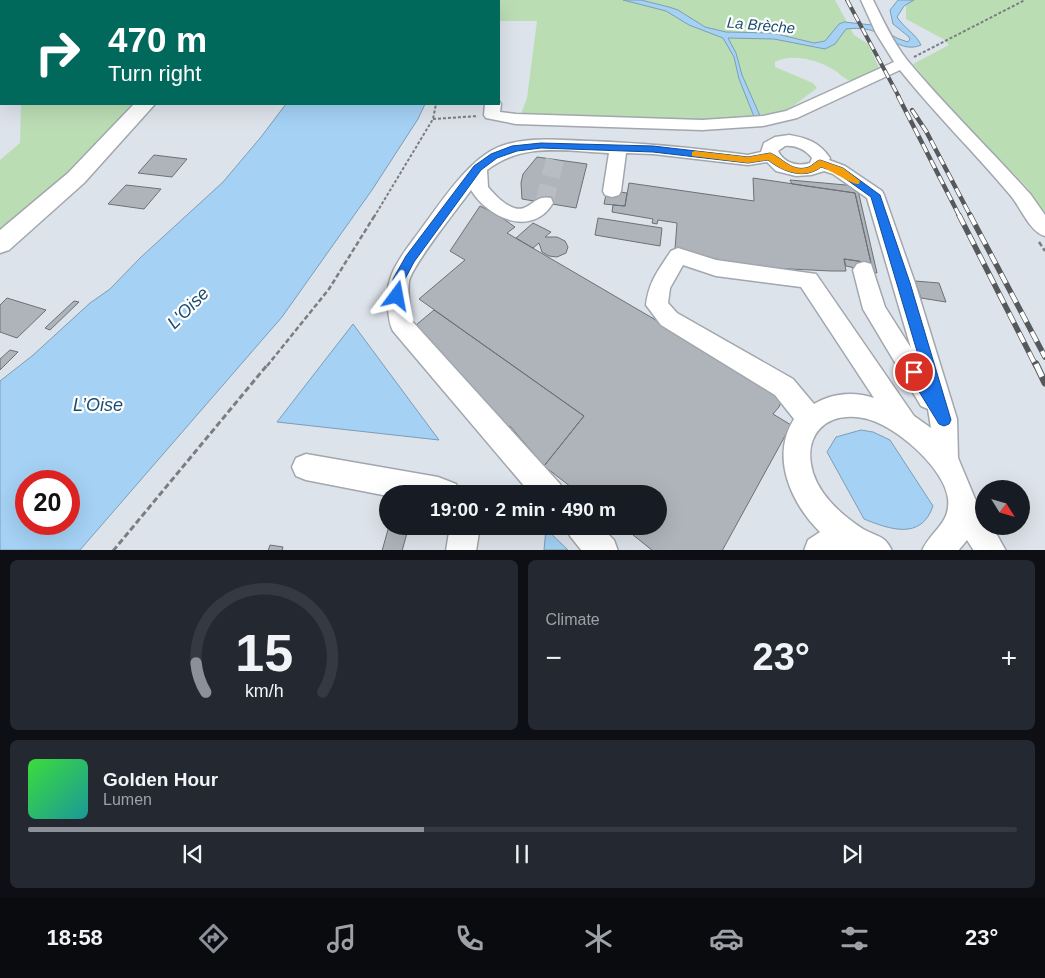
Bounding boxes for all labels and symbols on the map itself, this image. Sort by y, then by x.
water label: La Brèche [726,14,796,36]
position arrow [370,269,422,321]
water label: L'Oise [163,283,213,333]
pin [893,351,935,393]
water label: L’Oise [73,395,123,415]
speed limit sign: 20 [15,470,80,535]
north arrow [975,480,1030,535]

